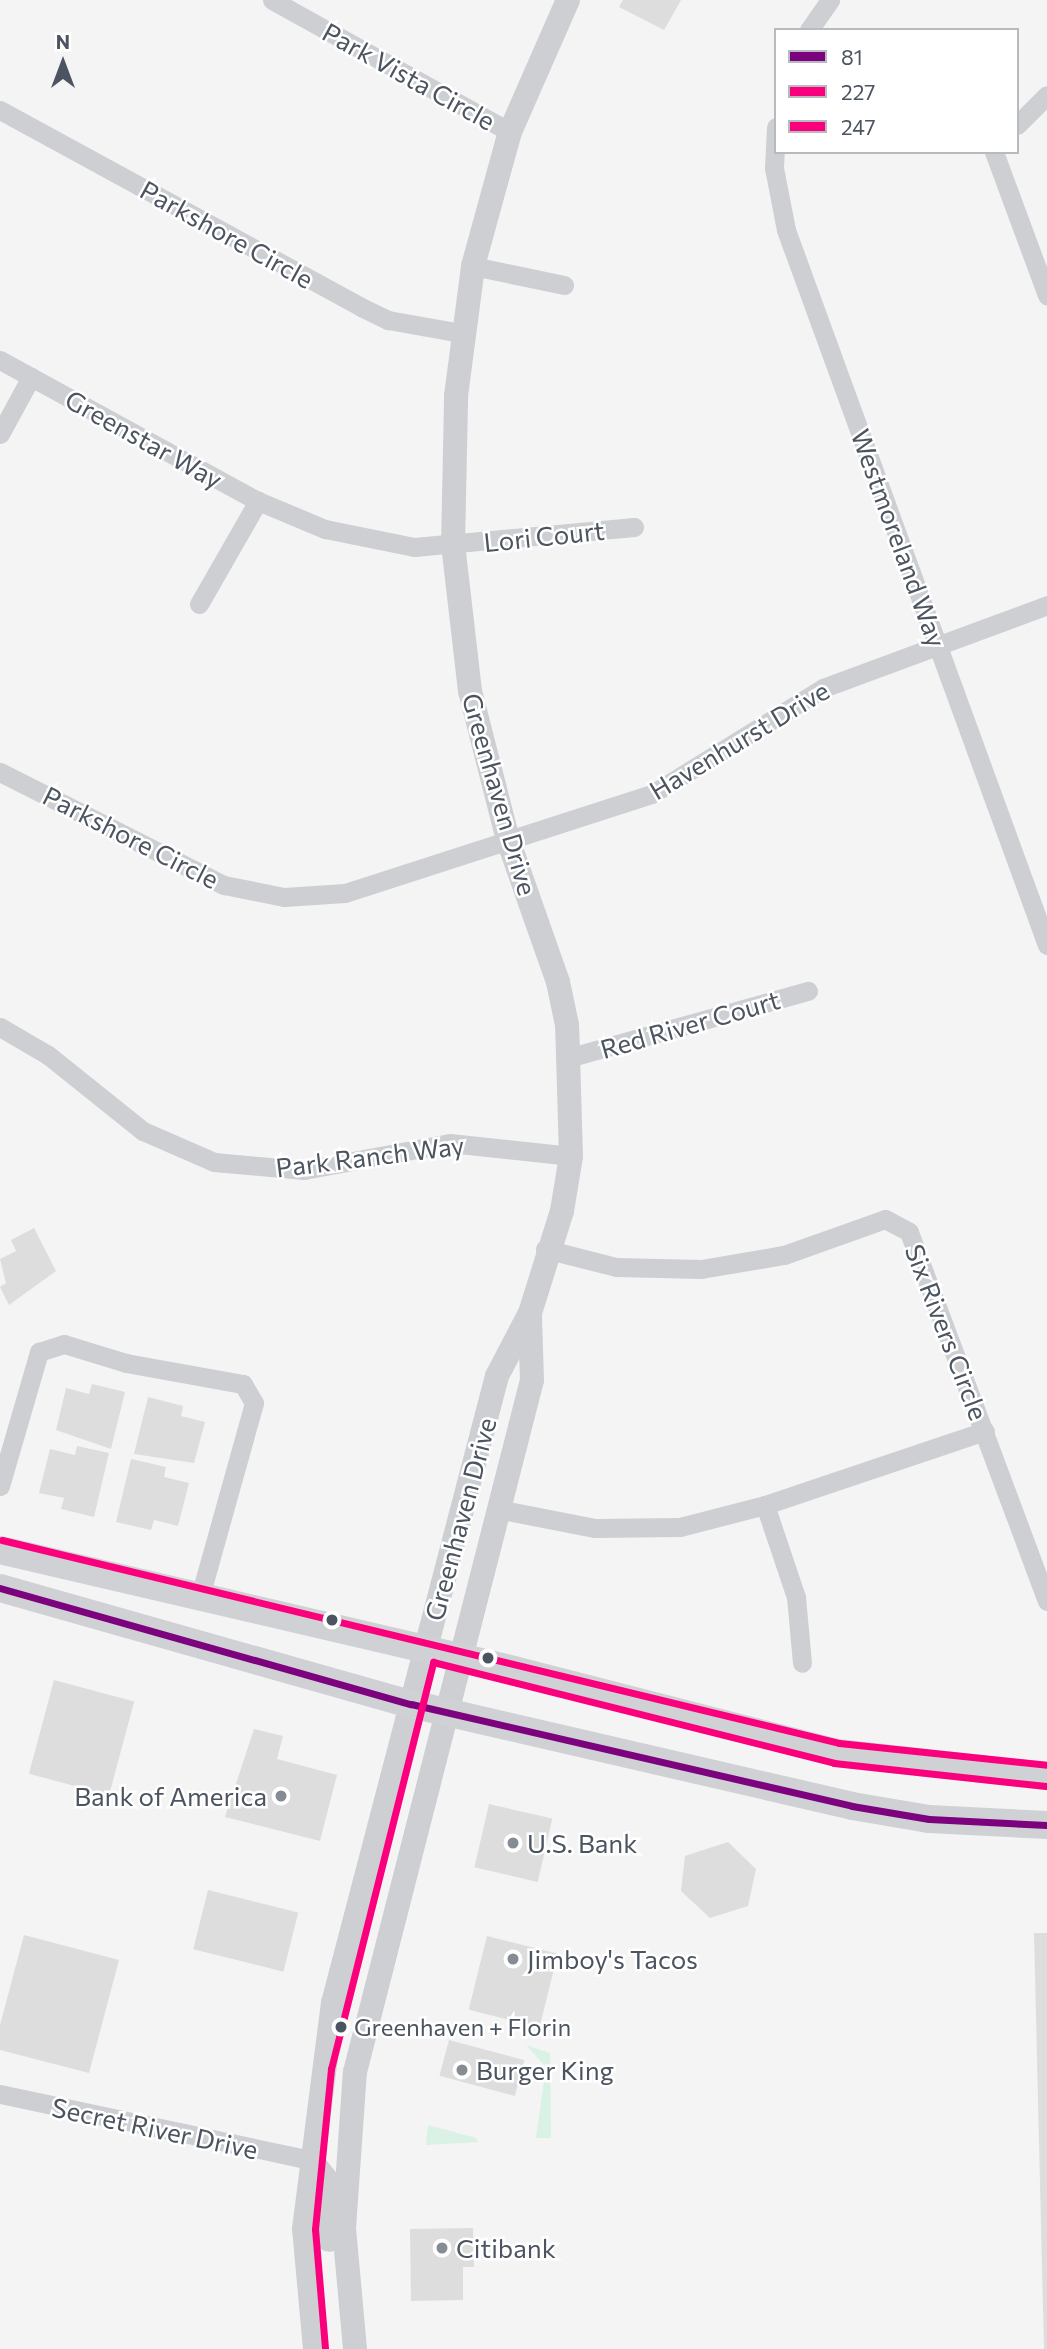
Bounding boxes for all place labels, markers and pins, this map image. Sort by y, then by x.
unlabelled marker [325,1613,339,1627]
unlabelled marker [481,1651,495,1665]
place label: Bank of America [74,1780,267,1812]
marker: Bank of America [273,1788,289,1804]
place label: U.S. Bank [527,1827,637,1859]
marker: U.S. Bank [505,1835,521,1851]
place label: Jimboy's Tacos [527,1943,698,1975]
marker: Jimboy's Tacos [505,1951,521,1967]
place label: Greenhaven + Florin [354,2013,571,2041]
marker: Greenhaven + Florin [334,2020,348,2034]
place label: Burger King [476,2054,614,2086]
marker: Burger King [454,2062,470,2078]
place label: Citibank [456,2232,556,2264]
marker: Citibank [434,2240,450,2256]

